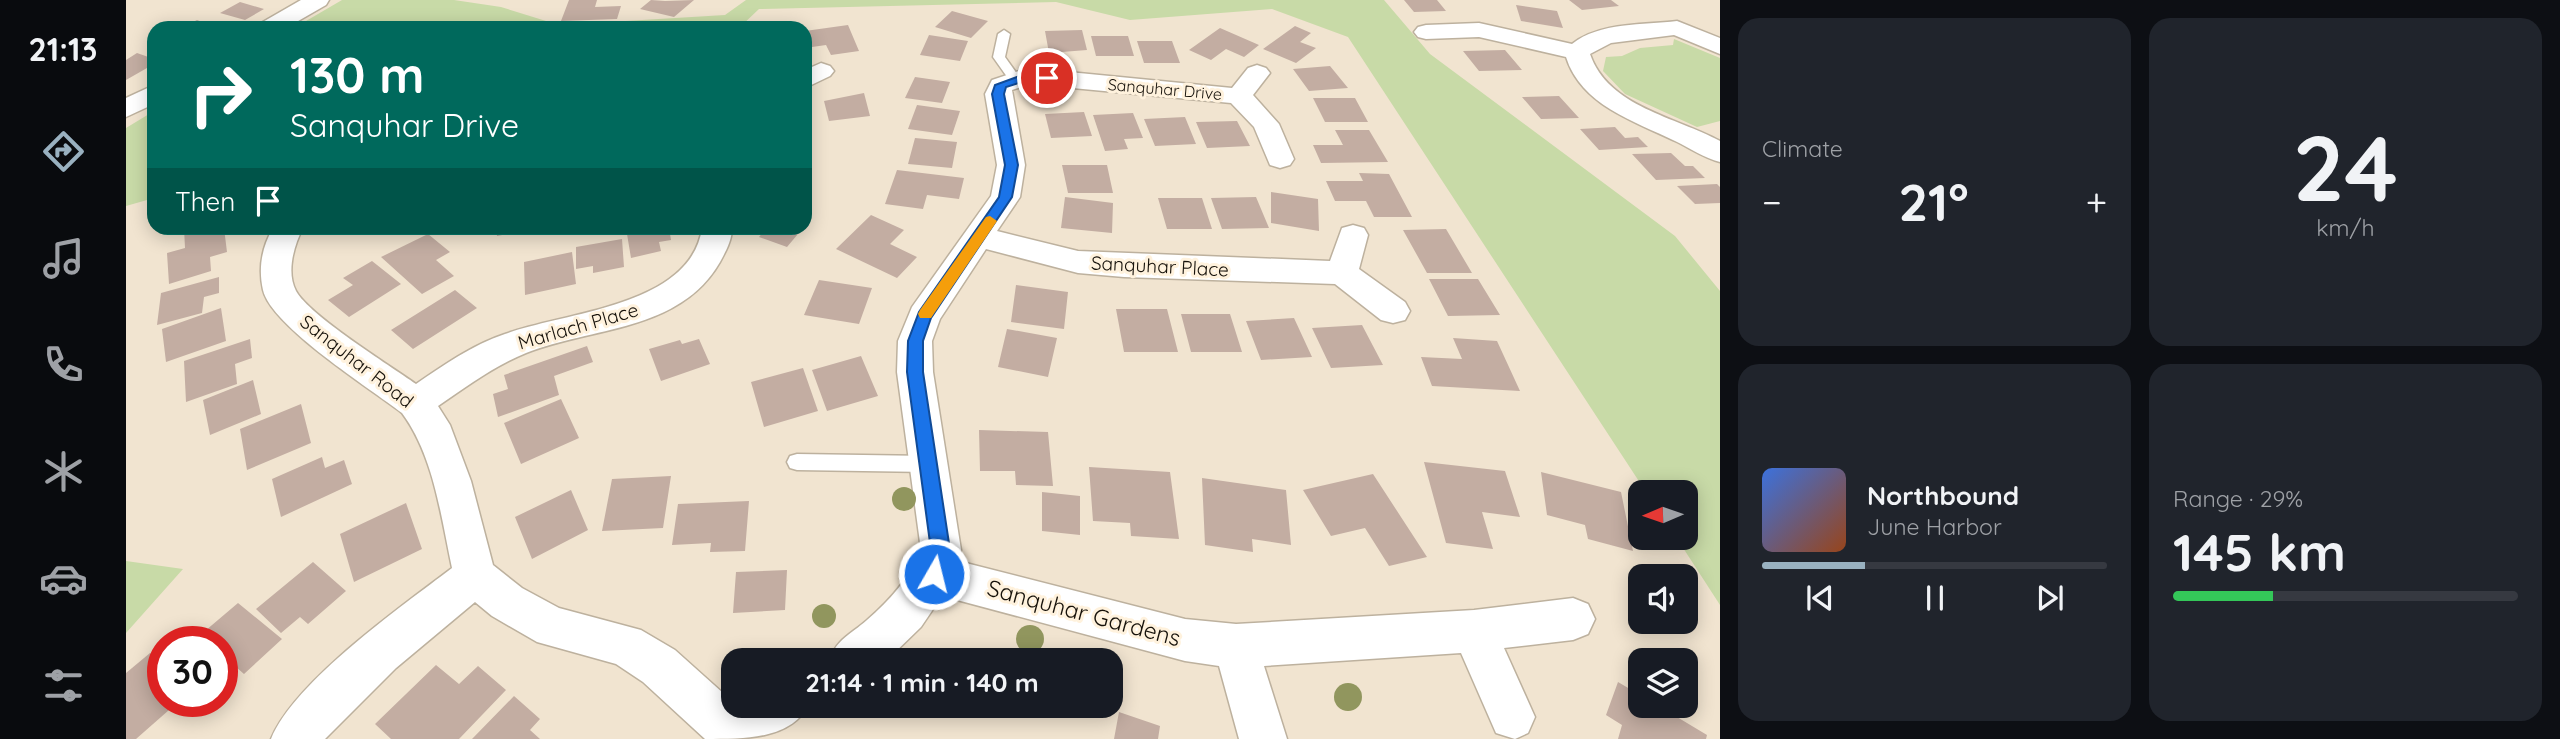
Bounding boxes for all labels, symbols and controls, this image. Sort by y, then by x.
text: 21:13 [28,29,98,69]
text: 130 m [290,44,424,105]
pin [1017,48,1077,108]
icon: right [175,49,266,140]
icon: arrive [1028,59,1066,97]
street label: Sanquhar Drive [1107,74,1223,104]
text: Sanquhar Drive [290,105,519,145]
text: 24 [2293,110,2398,224]
icon: directions [39,127,88,176]
text: Climate [1762,134,1843,163]
text: 21° [1899,169,1969,234]
text: − [1762,178,1782,226]
text: + [2086,178,2107,226]
icon: arrive [249,182,287,220]
text: Then [175,185,235,218]
text: km/h [2316,213,2375,242]
icon: music [39,234,88,283]
street label: Sanquhar Place [1090,250,1230,282]
street label: Marlach Place [515,297,641,355]
street label: Sanquhar Road [295,309,419,413]
icon: phone [39,340,88,389]
icon: climate [39,447,88,496]
text: Northbound [1867,479,2019,512]
north arrow [1628,480,1698,550]
map controls [1628,480,1698,718]
text: Range · 29% [2173,484,2303,513]
text: June Harbor [1867,512,2002,541]
text: 145 km [2173,519,2346,584]
position arrow [897,537,971,611]
icon: car [39,554,88,603]
button: sound [1628,564,1698,634]
street label: Sanquhar Gardens [984,573,1184,652]
icon: previous [1801,579,1839,617]
icon: pause [1916,579,1954,617]
icon: next [2031,579,2069,617]
speed limit sign: 30 [147,626,238,717]
button: layers [1628,648,1698,718]
icon: filters [39,661,88,710]
text: 21:14 · 1 min · 140 m [805,666,1039,699]

